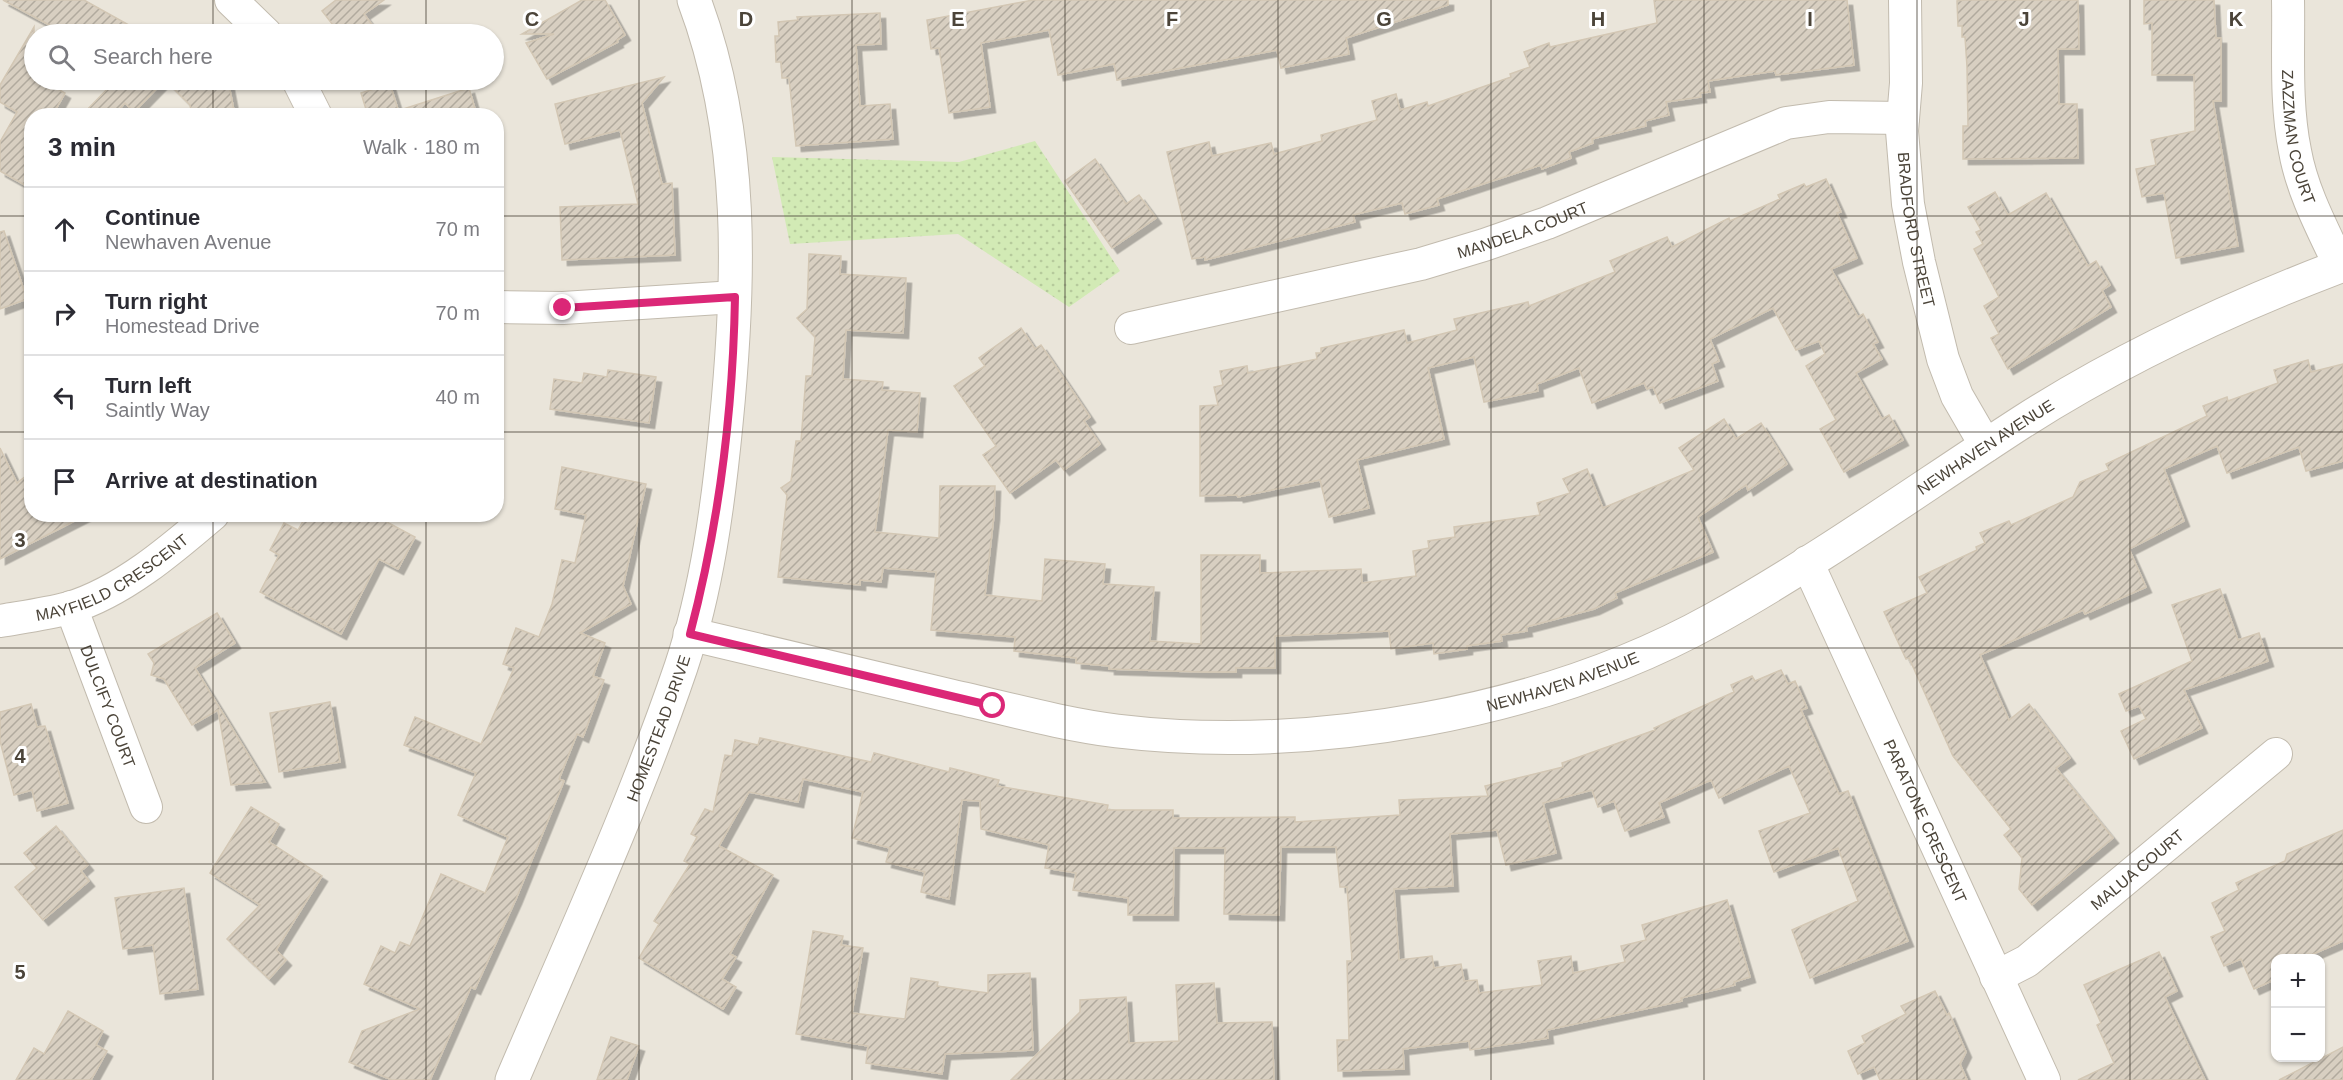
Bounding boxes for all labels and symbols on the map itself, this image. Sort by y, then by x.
text: C [525,8,539,30]
text: D [739,8,753,30]
text: E [951,8,965,30]
text: F [1166,8,1178,30]
text: G [1376,8,1392,30]
text: H [1591,8,1605,30]
text: I [1807,8,1813,30]
text: J [2018,8,2030,30]
text: K [2229,8,2244,30]
street label: ZAZZMAN COURT [2280,70,2319,207]
street label: BRADFORD STREET [1895,151,1938,309]
street label: MANDELA COURT [1455,198,1590,261]
route end [549,294,575,320]
street label: NEWHAVEN AVENUE [1914,396,2057,497]
text: 3 [14,529,26,551]
street label: MAYFIELD CRESCENT [34,530,191,623]
street label: DULCIFY COURT [78,643,139,770]
street label: NEWHAVEN AVENUE [1484,648,1641,714]
street label: HOMESTEAD DRIVE [623,653,693,804]
route start [979,692,1005,718]
street label: PARATONE CRESCENT [1881,737,1970,906]
text: 4 [14,745,26,767]
street label: MALUA COURT [2087,826,2187,913]
text: 5 [14,961,26,983]

